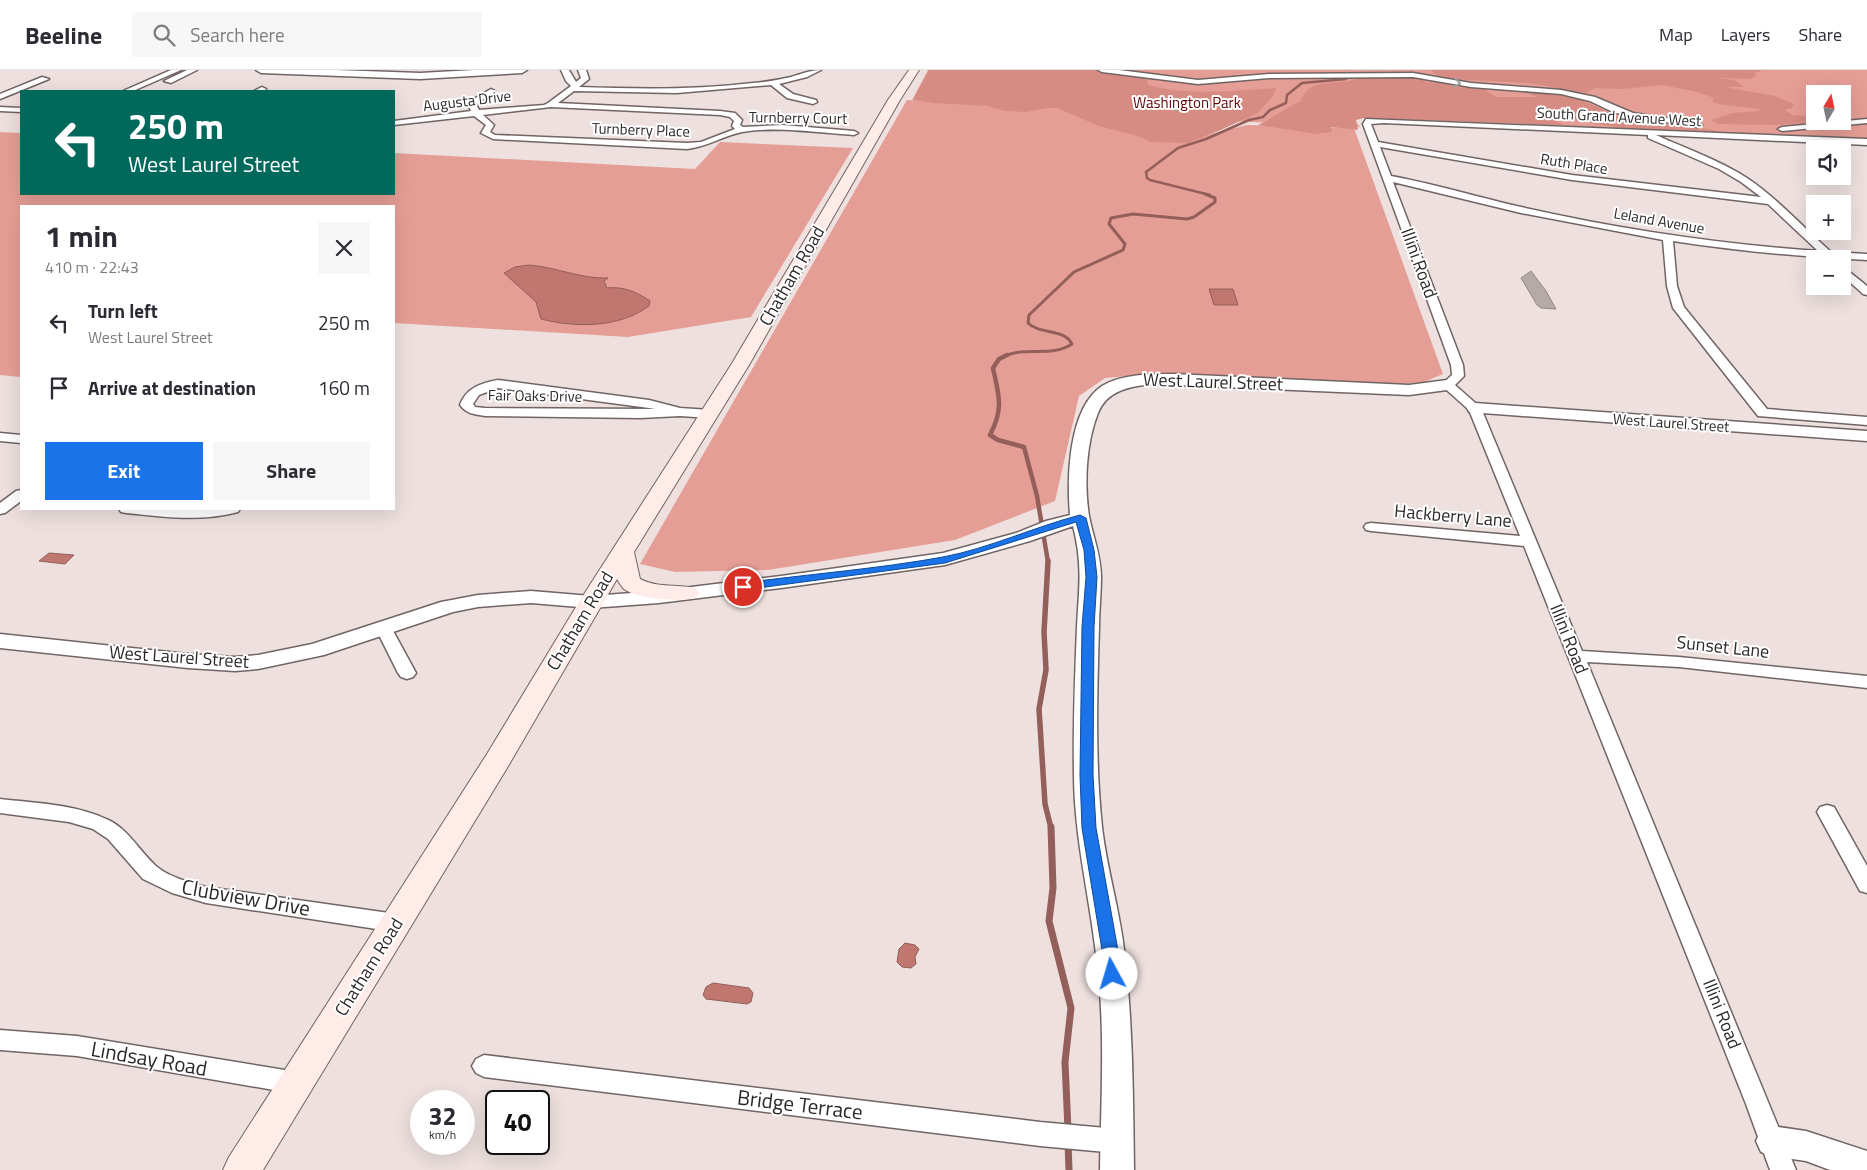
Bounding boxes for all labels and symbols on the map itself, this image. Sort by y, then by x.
one-way arrow [1453,77,1461,87]
street label: Augusta Drive [422,84,512,117]
north arrow [1806,85,1851,130]
park label: Washington Park [1133,91,1241,114]
street label: South Grand Avenue West [1536,101,1703,132]
street label: Turnberry Court [749,105,848,130]
street label: Turnberry Place [592,116,690,143]
street label: Ruth Place [1539,147,1609,180]
street label: Leland Avenue [1612,201,1706,240]
street label: Chatham Road [752,221,831,331]
street label: Illini Road [1394,224,1445,302]
street label: West Laurel Street [1142,366,1284,397]
street label: Fair Oaks Drive [488,383,582,408]
street label: West Laurel Street [1612,407,1731,438]
street label: Hackberry Lane [1393,497,1513,534]
street label: Chatham Road [539,566,620,675]
pin [722,566,764,608]
street label: Illini Road [1543,600,1596,678]
street label: Sunset Lane [1675,628,1771,665]
street label: West Laurel Street [108,638,251,675]
street label: Clubview Drive [179,870,313,924]
street label: Chatham Road [328,912,410,1021]
position arrow [1085,947,1137,999]
street label: Illini Road [1696,975,1749,1053]
street label: Lindsay Road [89,1032,210,1084]
street label: Bridge Terrace [735,1080,865,1128]
speed limit sign: 40 [485,1090,550,1155]

